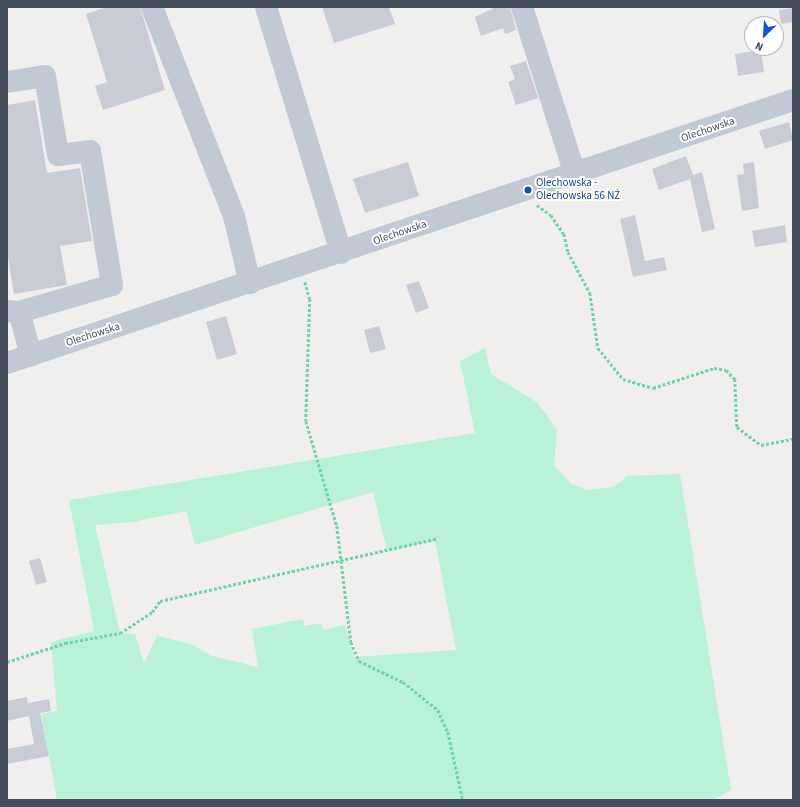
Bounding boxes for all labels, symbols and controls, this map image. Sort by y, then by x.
north arrow [744,16,784,56]
text: N [753,38,766,55]
street label: Olechowska [679,115,737,145]
place label: Olechowska - Olechowska 56 NŻ [536,177,620,203]
marker: Olechowska - Olechowska 56 NŻ [523,185,533,195]
street label: Olechowska [371,218,429,248]
street label: Olechowska [64,320,122,350]

